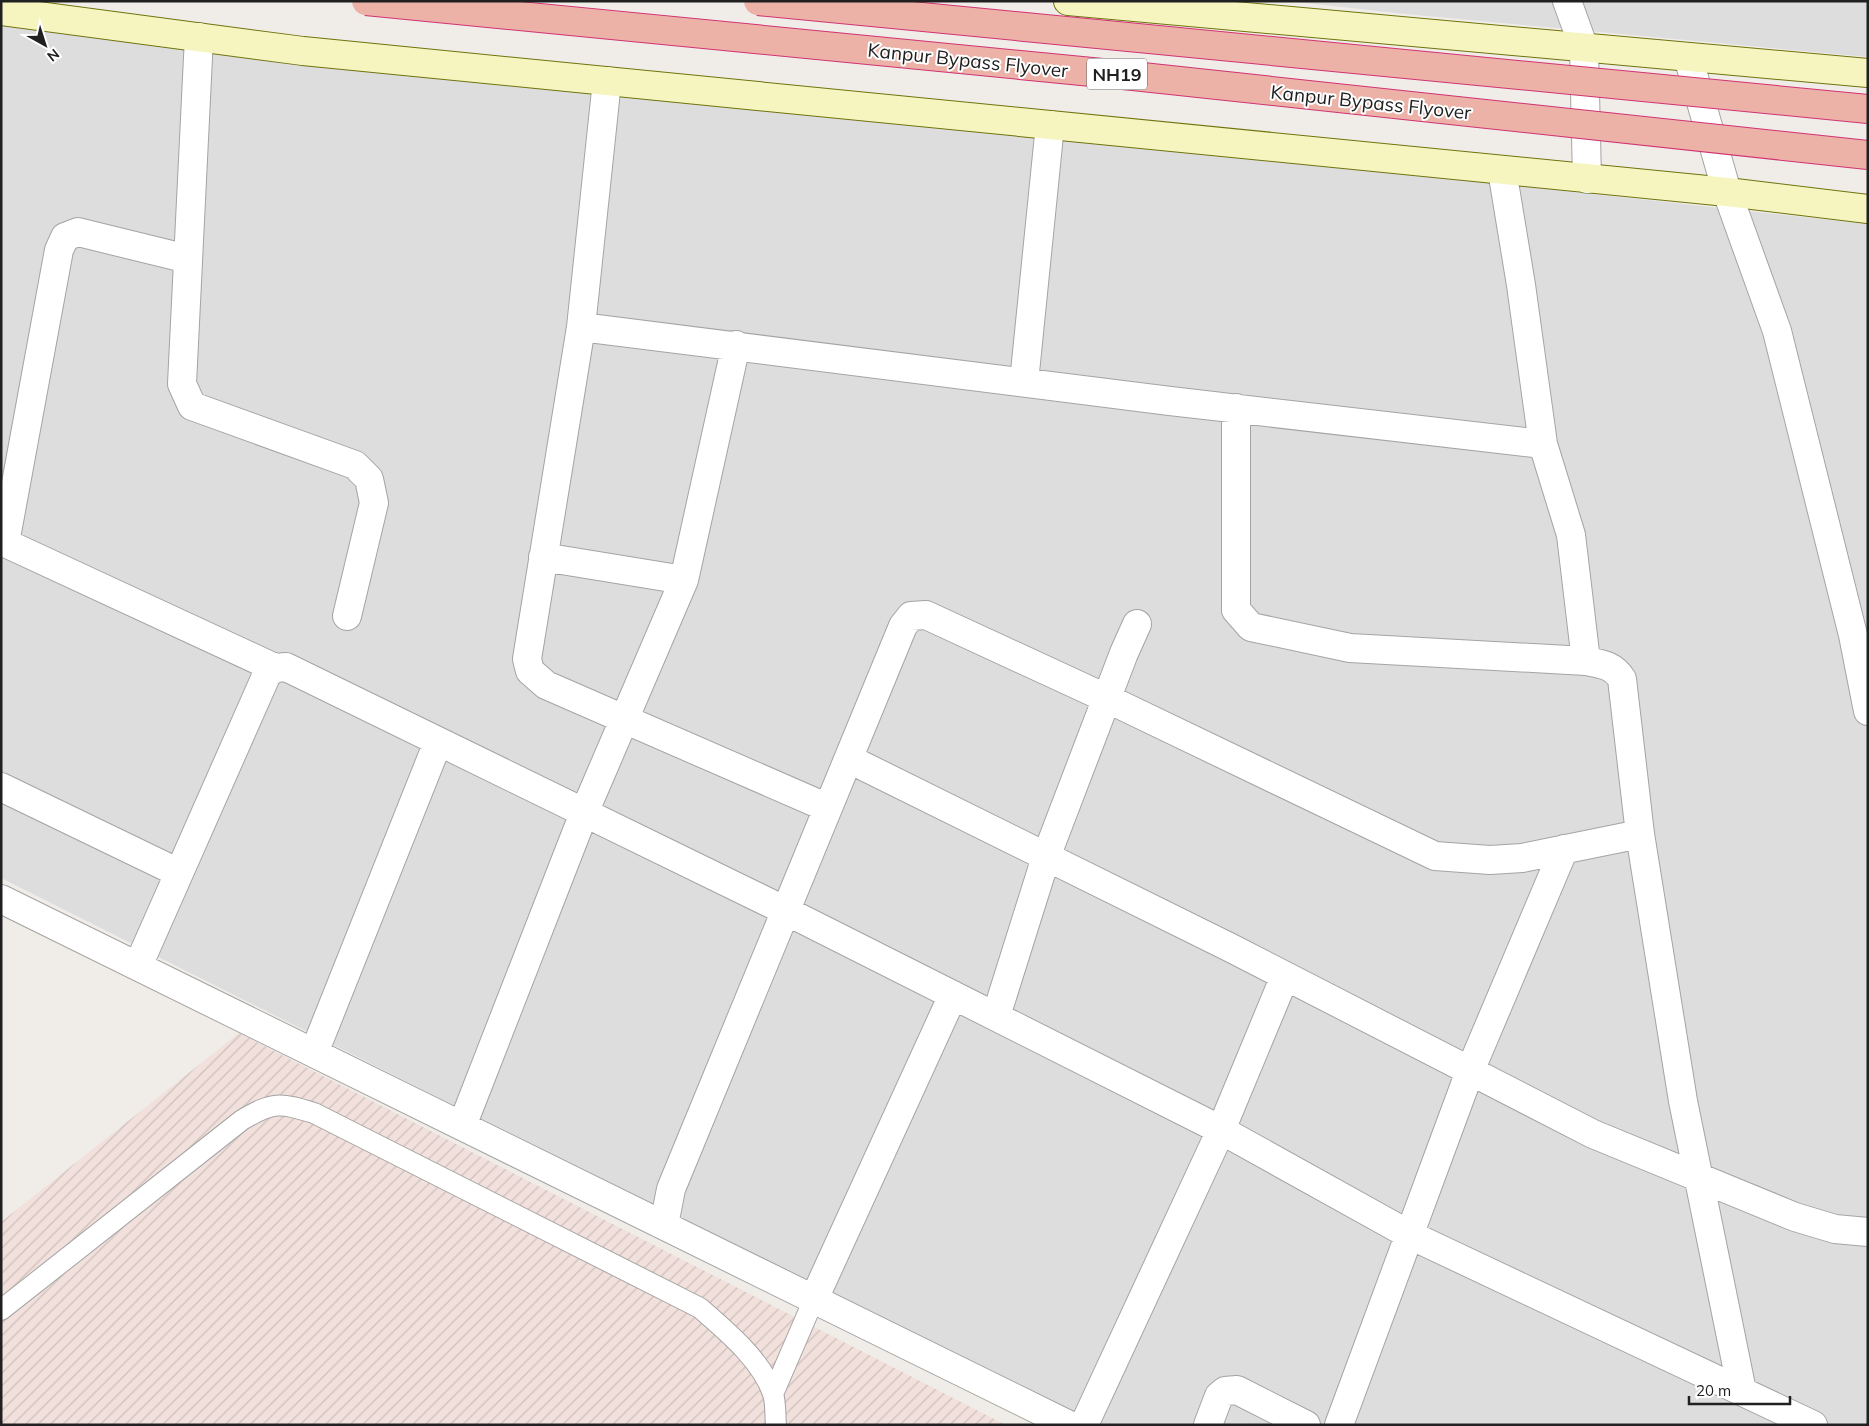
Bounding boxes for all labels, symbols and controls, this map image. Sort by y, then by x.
north arrow [20,20,70,70]
street label: Kanpur Bypass Flyover [867,38,1070,82]
text: N [43,45,63,65]
road number: NH19 [1087,59,1147,90]
street label: Kanpur Bypass Flyover [1270,80,1473,124]
scale bar [1689,1374,1790,1406]
text: 20 m [1696,1381,1731,1400]

